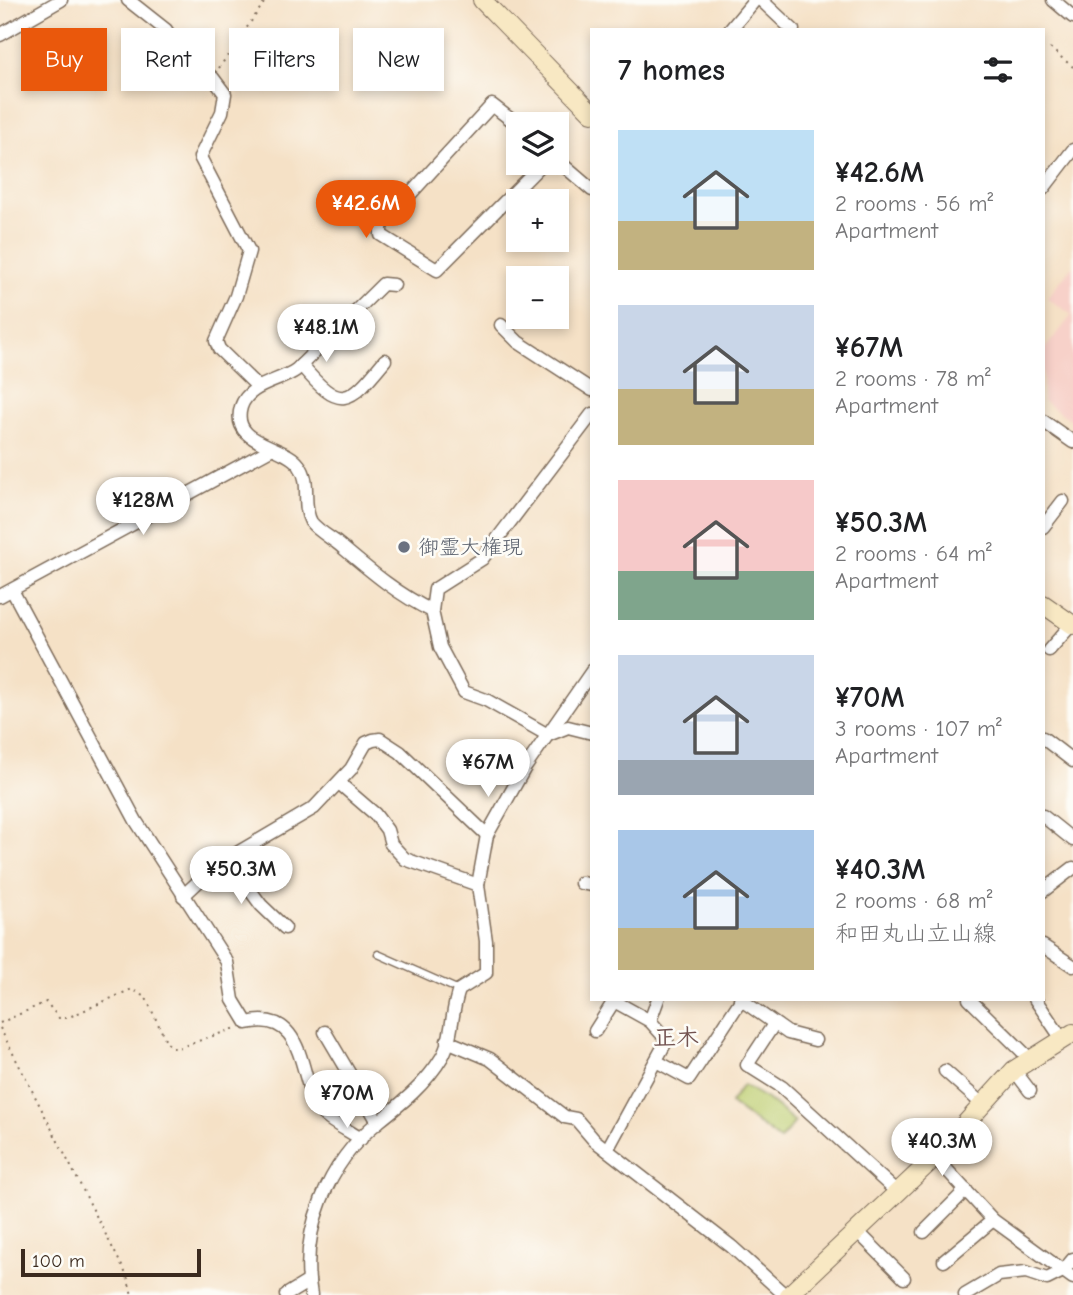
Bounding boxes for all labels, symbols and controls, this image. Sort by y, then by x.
chip: Buy [21,28,107,91]
chip: Rent [121,28,215,91]
chip: Filters [229,28,339,91]
chip: New [353,28,444,91]
icon: filters [979,51,1017,89]
text: 7 homes [618,53,725,88]
map controls [506,112,569,329]
button: layers [506,112,569,175]
text: ¥42.6M [835,155,924,190]
icon: home [674,158,758,242]
pin: ¥42.6M [309,180,423,240]
text: ¥42.6M [332,189,400,216]
button: + [506,189,569,252]
text: 2 rooms · 56 m² [835,190,993,217]
text: Apartment [835,217,938,244]
button: − [506,266,569,329]
pin: ¥48.1M [269,304,383,364]
text: ¥48.1M [293,313,359,340]
text: ¥67M [835,330,903,365]
icon: home [674,333,758,417]
text: 2 rooms · 78 m² [835,365,991,392]
text: Apartment [835,392,938,419]
pin: ¥128M [94,477,192,537]
text: ¥128M [112,486,174,513]
text: ¥50.3M [835,505,927,540]
icon: home [674,508,758,592]
place label: 御霊大権現 [418,535,523,559]
marker: 御霊大権現 [396,539,412,555]
text: 2 rooms · 64 m² [835,540,992,567]
text: Apartment [835,567,938,594]
text: ¥70M [835,680,905,715]
icon: home [674,683,758,767]
text: 3 rooms · 107 m² [835,715,1002,742]
pin: ¥67M [447,740,529,799]
text: Apartment [835,742,938,769]
text: ¥67M [462,748,514,775]
pin: ¥50.3M [184,846,298,906]
text: ¥40.3M [835,852,925,887]
text: ¥50.3M [206,855,276,882]
icon: home [674,858,758,942]
text: 2 rooms · 68 m² [835,887,993,914]
text: 和田丸山立山線 [835,920,996,947]
district label: 正木 [653,1024,699,1051]
pin: ¥70M [306,1070,388,1130]
text: ¥70M [320,1079,374,1106]
pin: ¥40.3M [885,1118,999,1178]
text: ¥40.3M [907,1127,977,1154]
scale bar [21,1246,201,1278]
text: 100 m [32,1250,85,1272]

